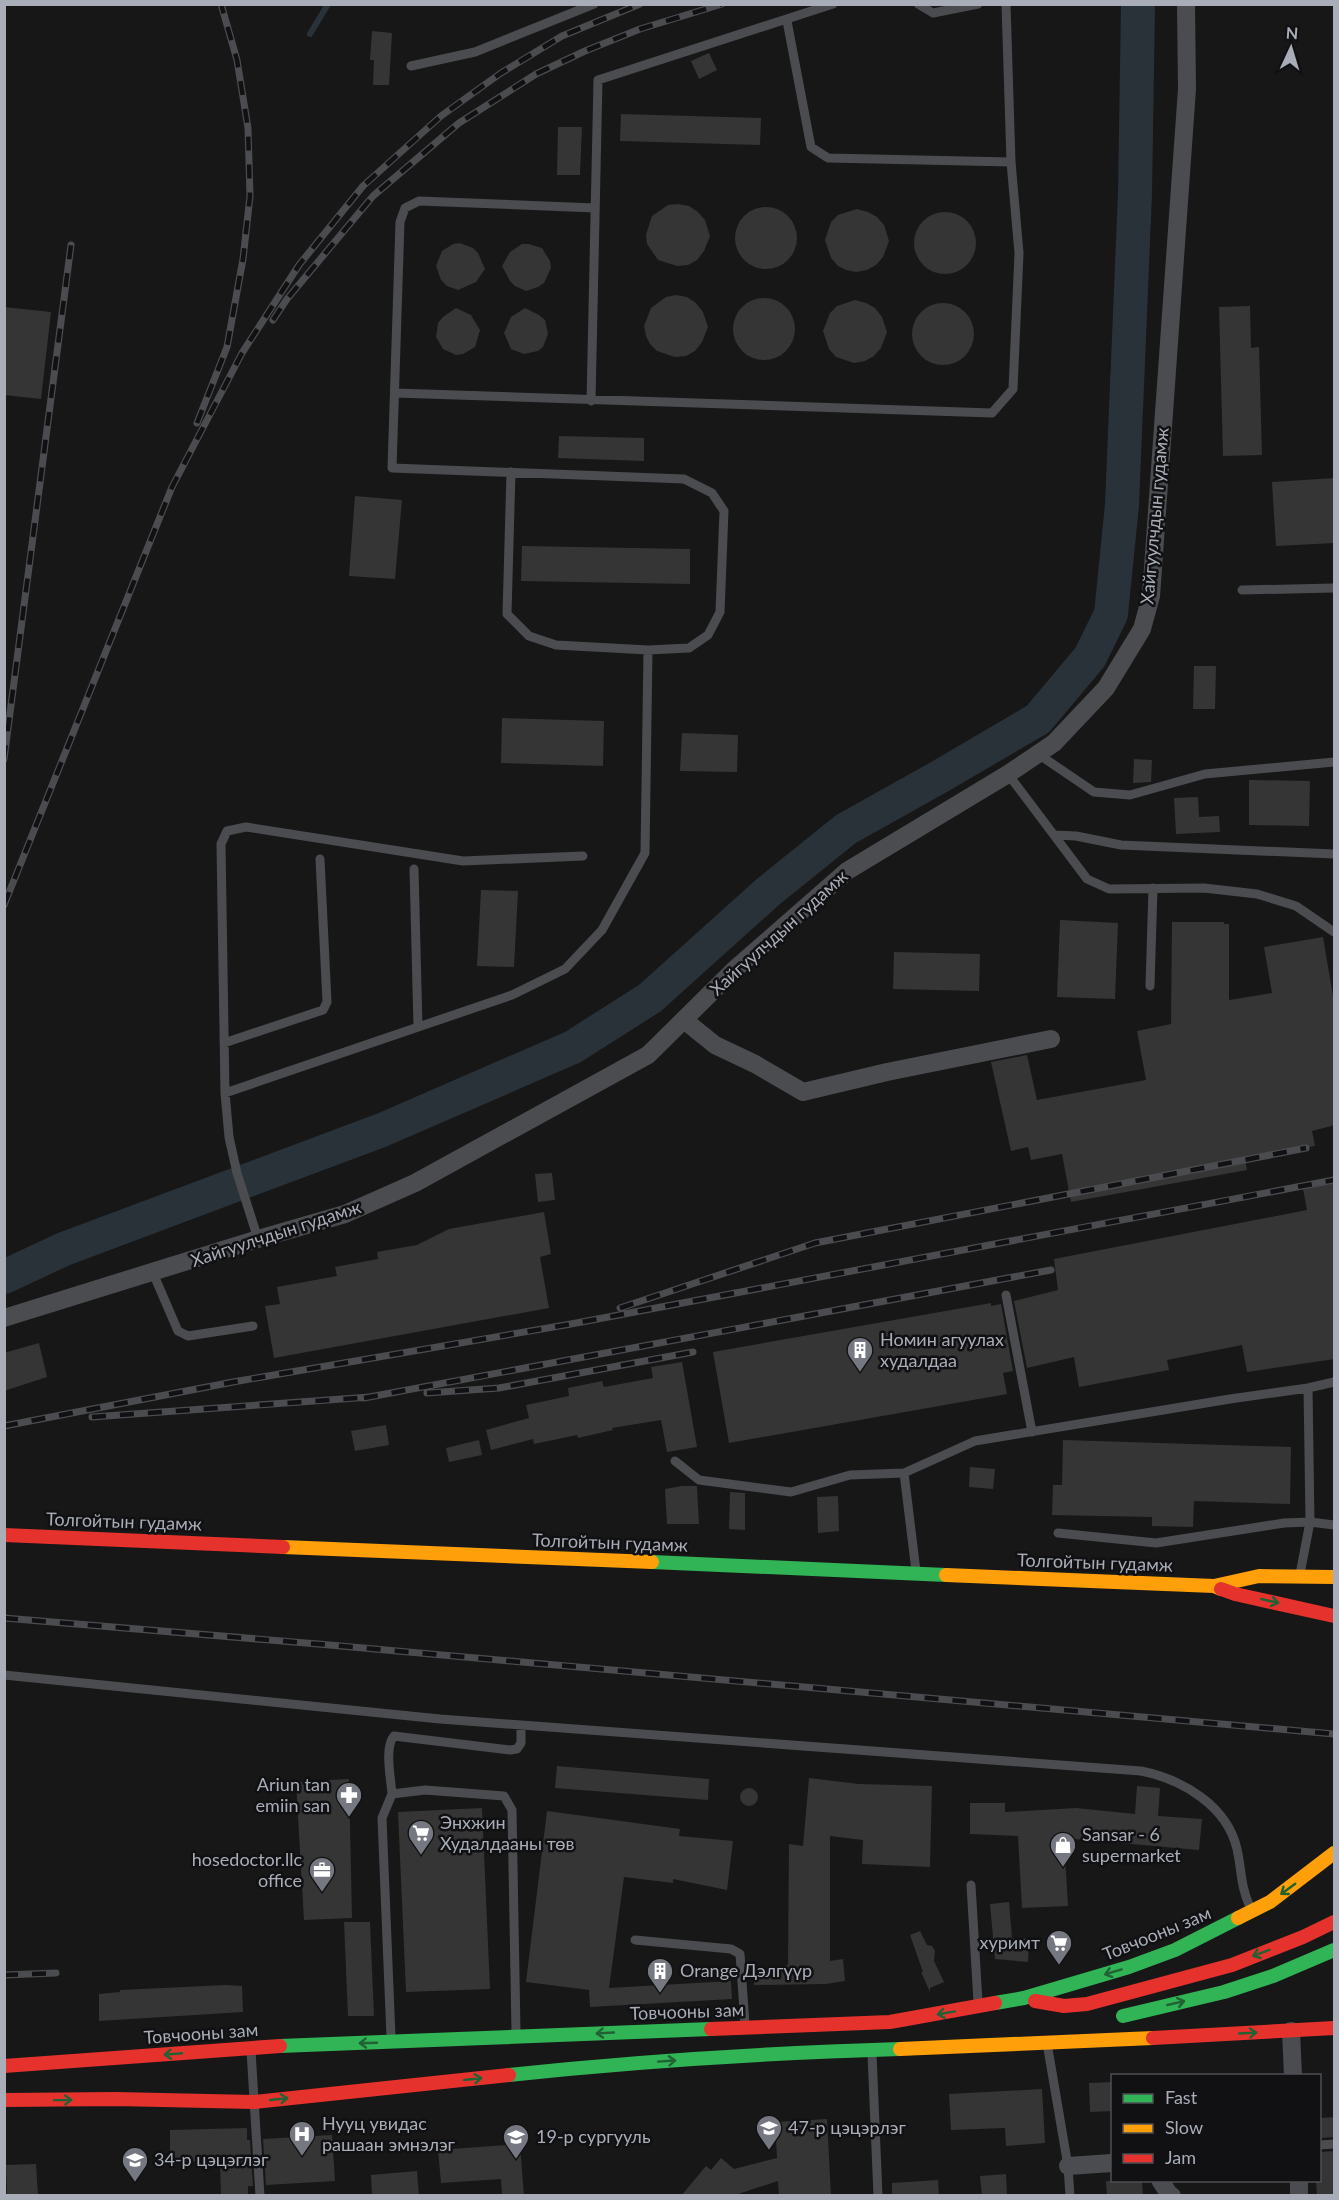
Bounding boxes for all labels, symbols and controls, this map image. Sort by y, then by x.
north arrow [1261,18,1321,78]
text: N [1285,23,1299,42]
street label: Хайгуулчдын гудамж [1135,427,1173,605]
street label: Хайгуулчдын гудамж [705,865,852,1000]
street label: Хайгуулчдын гудамж [188,1195,363,1271]
place label: Номин агуулах худалдаа [880,1328,1004,1371]
building icon: Номин агуулах худалдаа [845,1335,875,1373]
street label: Толгойтын гудамж [46,1507,202,1535]
street label: Толгойтын гудамж [532,1528,688,1556]
street label: Толгойтын гудамж [1017,1548,1173,1576]
one-way arrow [1260,1596,1279,1608]
place label: Ariun tan emiin san [256,1773,330,1816]
pharmacy icon: Ariun tan emiin san [334,1780,364,1818]
place label: Энхжин Худалдааны төв [440,1811,575,1854]
supermarket icon: Энхжин Худалдааны төв [406,1818,436,1856]
place label: Sansar - 6 supermarket [1082,1823,1181,1866]
shop icon: Sansar - 6 supermarket [1048,1830,1078,1868]
place label: hosedoctor.llc office [192,1848,302,1891]
office icon: hosedoctor.llc office [307,1855,337,1893]
one-way arrow [1281,1883,1297,1895]
street label: Товчооны зам [1099,1901,1214,1965]
supermarket icon: хуримт [1044,1928,1074,1966]
place label: хуримт [980,1931,1040,1953]
one-way arrow [1253,1948,1271,1959]
building icon: Orange Дэлгүүр [645,1956,675,1994]
place label: Orange Дэлгүүр [680,1959,812,1981]
one-way arrow [1104,1967,1123,1978]
one-way arrow [1167,1997,1186,2009]
street label: Товчооны зам [629,1998,745,2024]
one-way arrow [936,2007,956,2018]
street label: Товчооны зам [143,2018,259,2048]
one-way arrow [595,2028,615,2039]
one-way arrow [1237,2028,1257,2039]
one-way arrow [358,2038,378,2049]
one-way arrow [164,2048,184,2059]
one-way arrow [656,2055,676,2066]
one-way arrow [462,2073,482,2084]
legend [1111,2074,1321,2182]
text: Fast [1165,2086,1198,2108]
one-way arrow [52,2094,72,2105]
one-way arrow [268,2094,288,2105]
place label: Нууц увидас рашаан эмнэлэг [322,2112,456,2155]
school or university icon: 47-р цэцэрлэг [754,2113,784,2151]
place label: 47-р цэцэрлэг [788,2116,906,2138]
text: Slow [1165,2116,1203,2138]
hospital icon: Нууц увидас рашаан эмнэлэг [287,2119,317,2157]
school or university icon: 19-р сургууль [501,2122,531,2160]
place label: 19-р сургууль [536,2125,651,2147]
school or university icon: 34-р цэцэглэг [120,2145,150,2183]
text: Jam [1165,2146,1196,2168]
place label: 34-р цэцэглэг [154,2148,269,2170]

